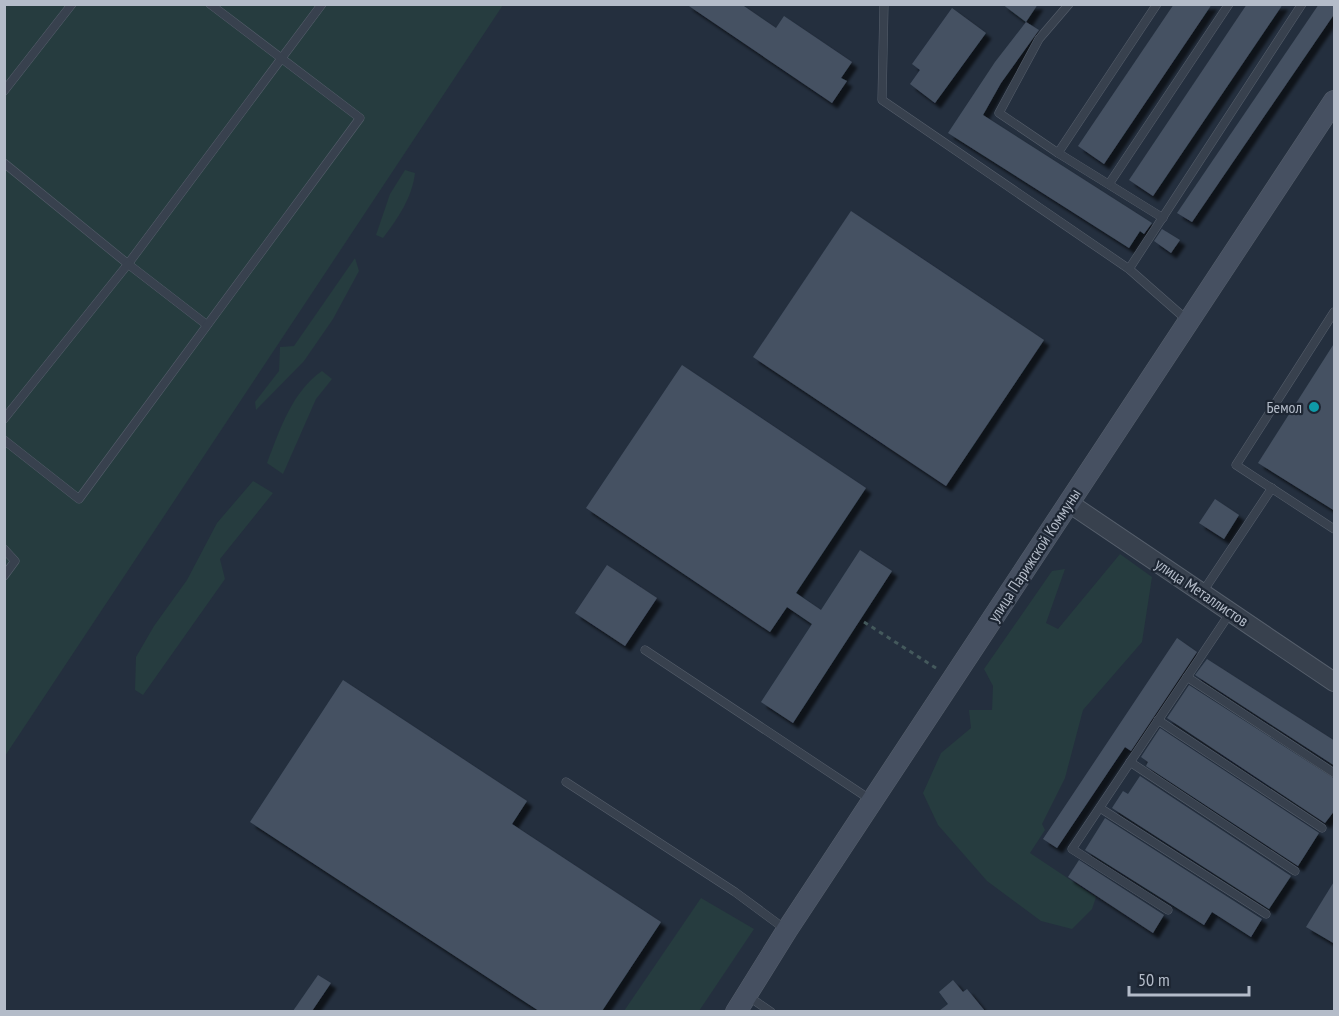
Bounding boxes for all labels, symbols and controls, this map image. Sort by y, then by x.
place label: Бемол [1266,397,1302,417]
marker: Бемол [1307,400,1321,414]
street label: улица Парижской Коммуны [983,485,1085,625]
street label: улица Металлистов [1151,553,1253,631]
scale bar [1129,959,1249,997]
text: 50 m [1138,968,1170,991]

